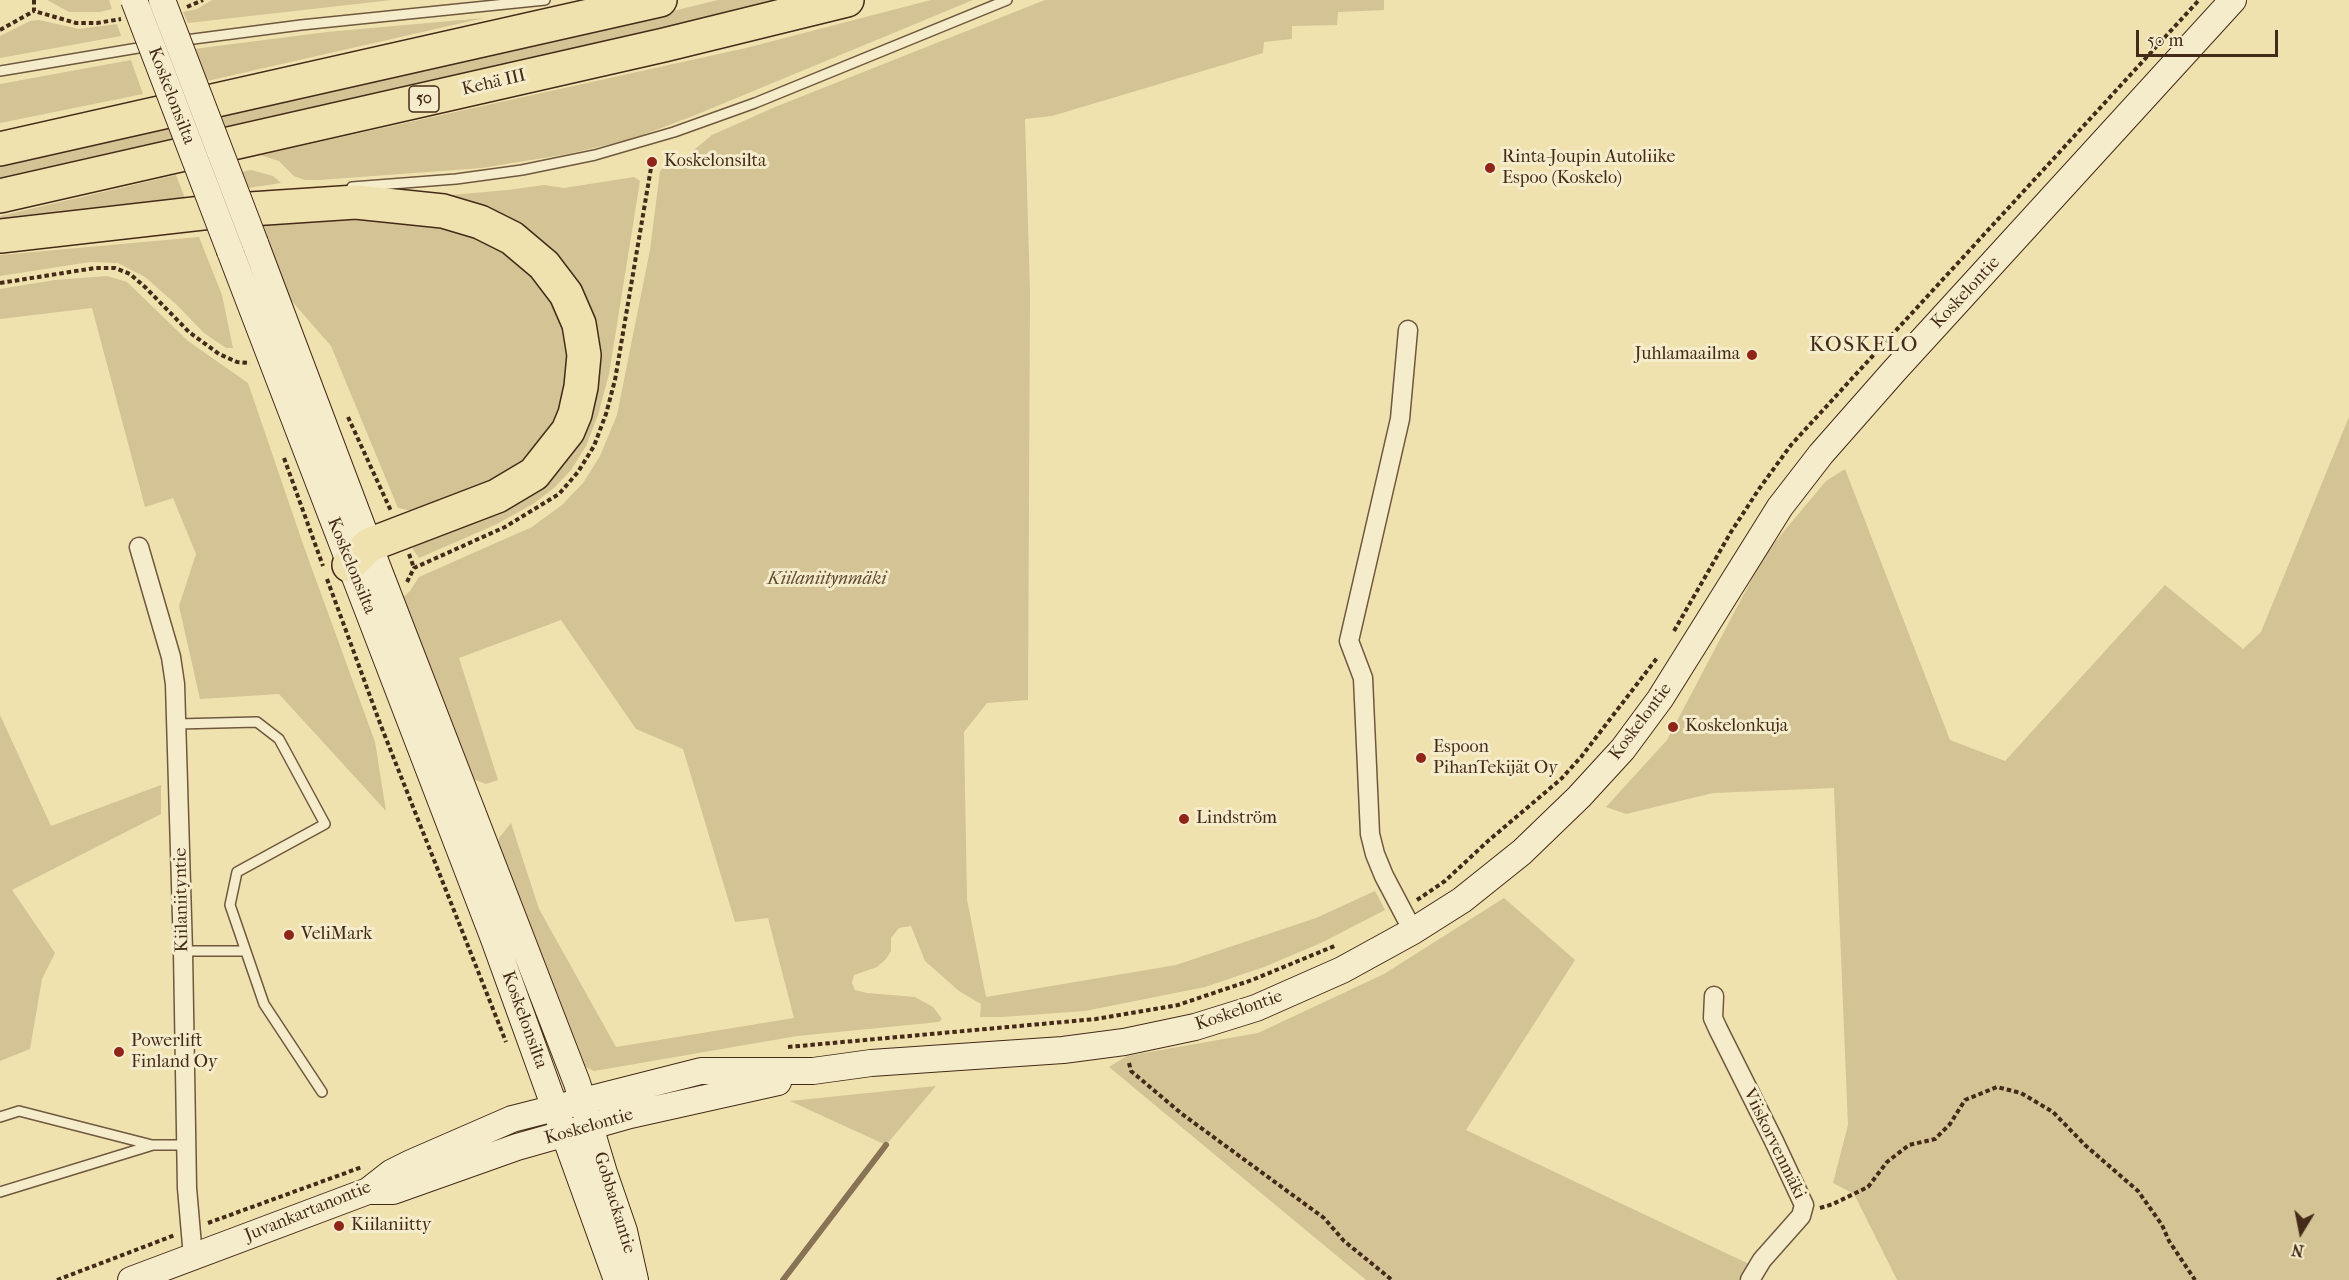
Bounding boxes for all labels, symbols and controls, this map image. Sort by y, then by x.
scale bar [2139,18,2282,56]
text: 50 m [2147,30,2183,51]
street label: Koskelonsilta [143,44,199,148]
street label: Kehä III [460,65,528,101]
road number: 50 [409,86,439,112]
place label: Rinta-Joupin Autoliike Espoo (Koskelo) [1502,147,1675,190]
place label: Koskelonsilta [664,151,766,173]
marker: Koskelonsilta [645,155,659,169]
marker: Rinta-Joupin Autoliike Espoo (Koskelo) [1483,161,1497,175]
street label: Koskelontie [1927,252,2005,334]
district label: KOSKELO [1809,333,1919,359]
place label: Juhlamaailma [1635,344,1740,366]
marker: Juhlamaailma [1745,348,1759,362]
street label: Koskelonsilta [322,515,380,617]
park label: Kiilaniitynmäki [768,569,886,591]
street label: Koskelontie [1605,679,1677,765]
place label: Koskelonkuja [1685,716,1788,738]
marker: Koskelonkuja [1666,720,1680,734]
place label: Espoon PihanTekijät Oy [1433,737,1558,780]
marker: Espoon PihanTekijät Oy [1414,751,1428,765]
place label: Lindström [1196,808,1277,830]
marker: Lindström [1177,812,1191,826]
street label: Kiilaniityntie [170,847,194,953]
place label: VeliMark [301,924,372,946]
marker: VeliMark [282,928,296,942]
street label: Koskelonsilta [496,968,552,1072]
street label: Koskelontie [1192,986,1286,1036]
place label: Powerlift Finland Oy [131,1031,218,1074]
marker: Powerlift Finland Oy [112,1045,126,1059]
street label: Viiskorvenmäki [1738,1085,1810,1203]
street label: Koskelontie [542,1104,636,1150]
street label: Gobbackantie [588,1150,640,1256]
street label: Juvankartanontie [242,1177,374,1247]
north arrow [2271,1202,2331,1262]
place label: Kiilaniitty [351,1215,431,1237]
marker: Kiilaniitty [332,1219,346,1233]
text: N [2290,1240,2305,1261]

